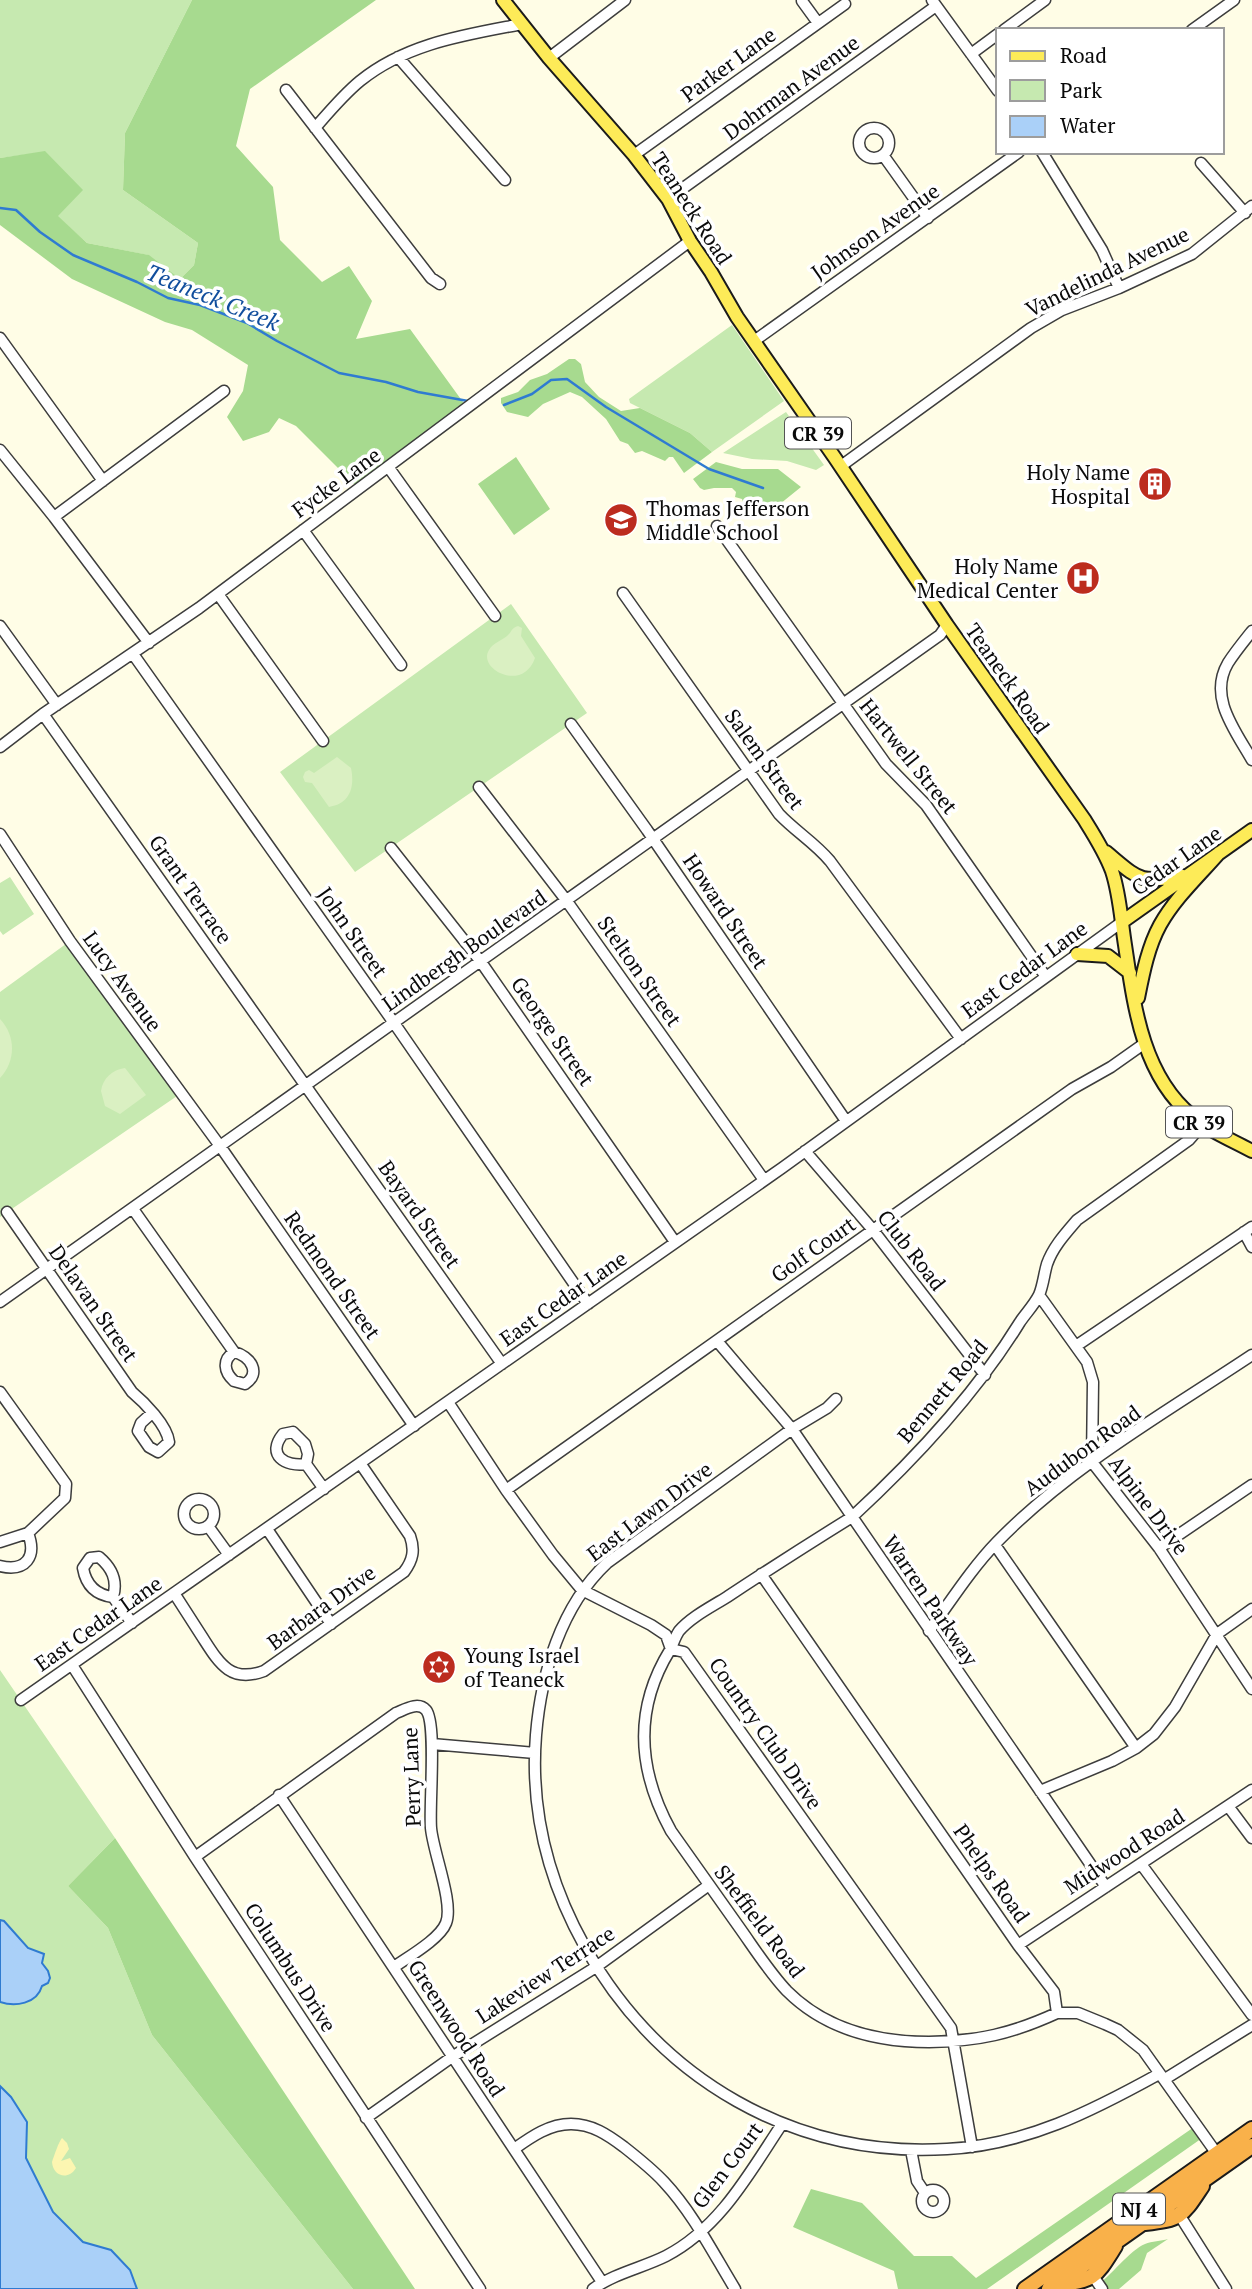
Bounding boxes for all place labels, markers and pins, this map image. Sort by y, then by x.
place label: Holy Name Hospital [1026,458,1130,510]
building icon: Holy Name Hospital [1136,465,1174,503]
place label: Thomas Jefferson Middle School [646,494,810,546]
school or university icon: Thomas Jefferson Middle School [602,501,640,539]
place label: Holy Name Medical Center [917,552,1058,604]
hospital icon: Holy Name Medical Center [1064,559,1102,597]
place label: Young Israel of Teaneck [464,1641,580,1693]
synagogue icon: Young Israel of Teaneck [420,1648,458,1686]

